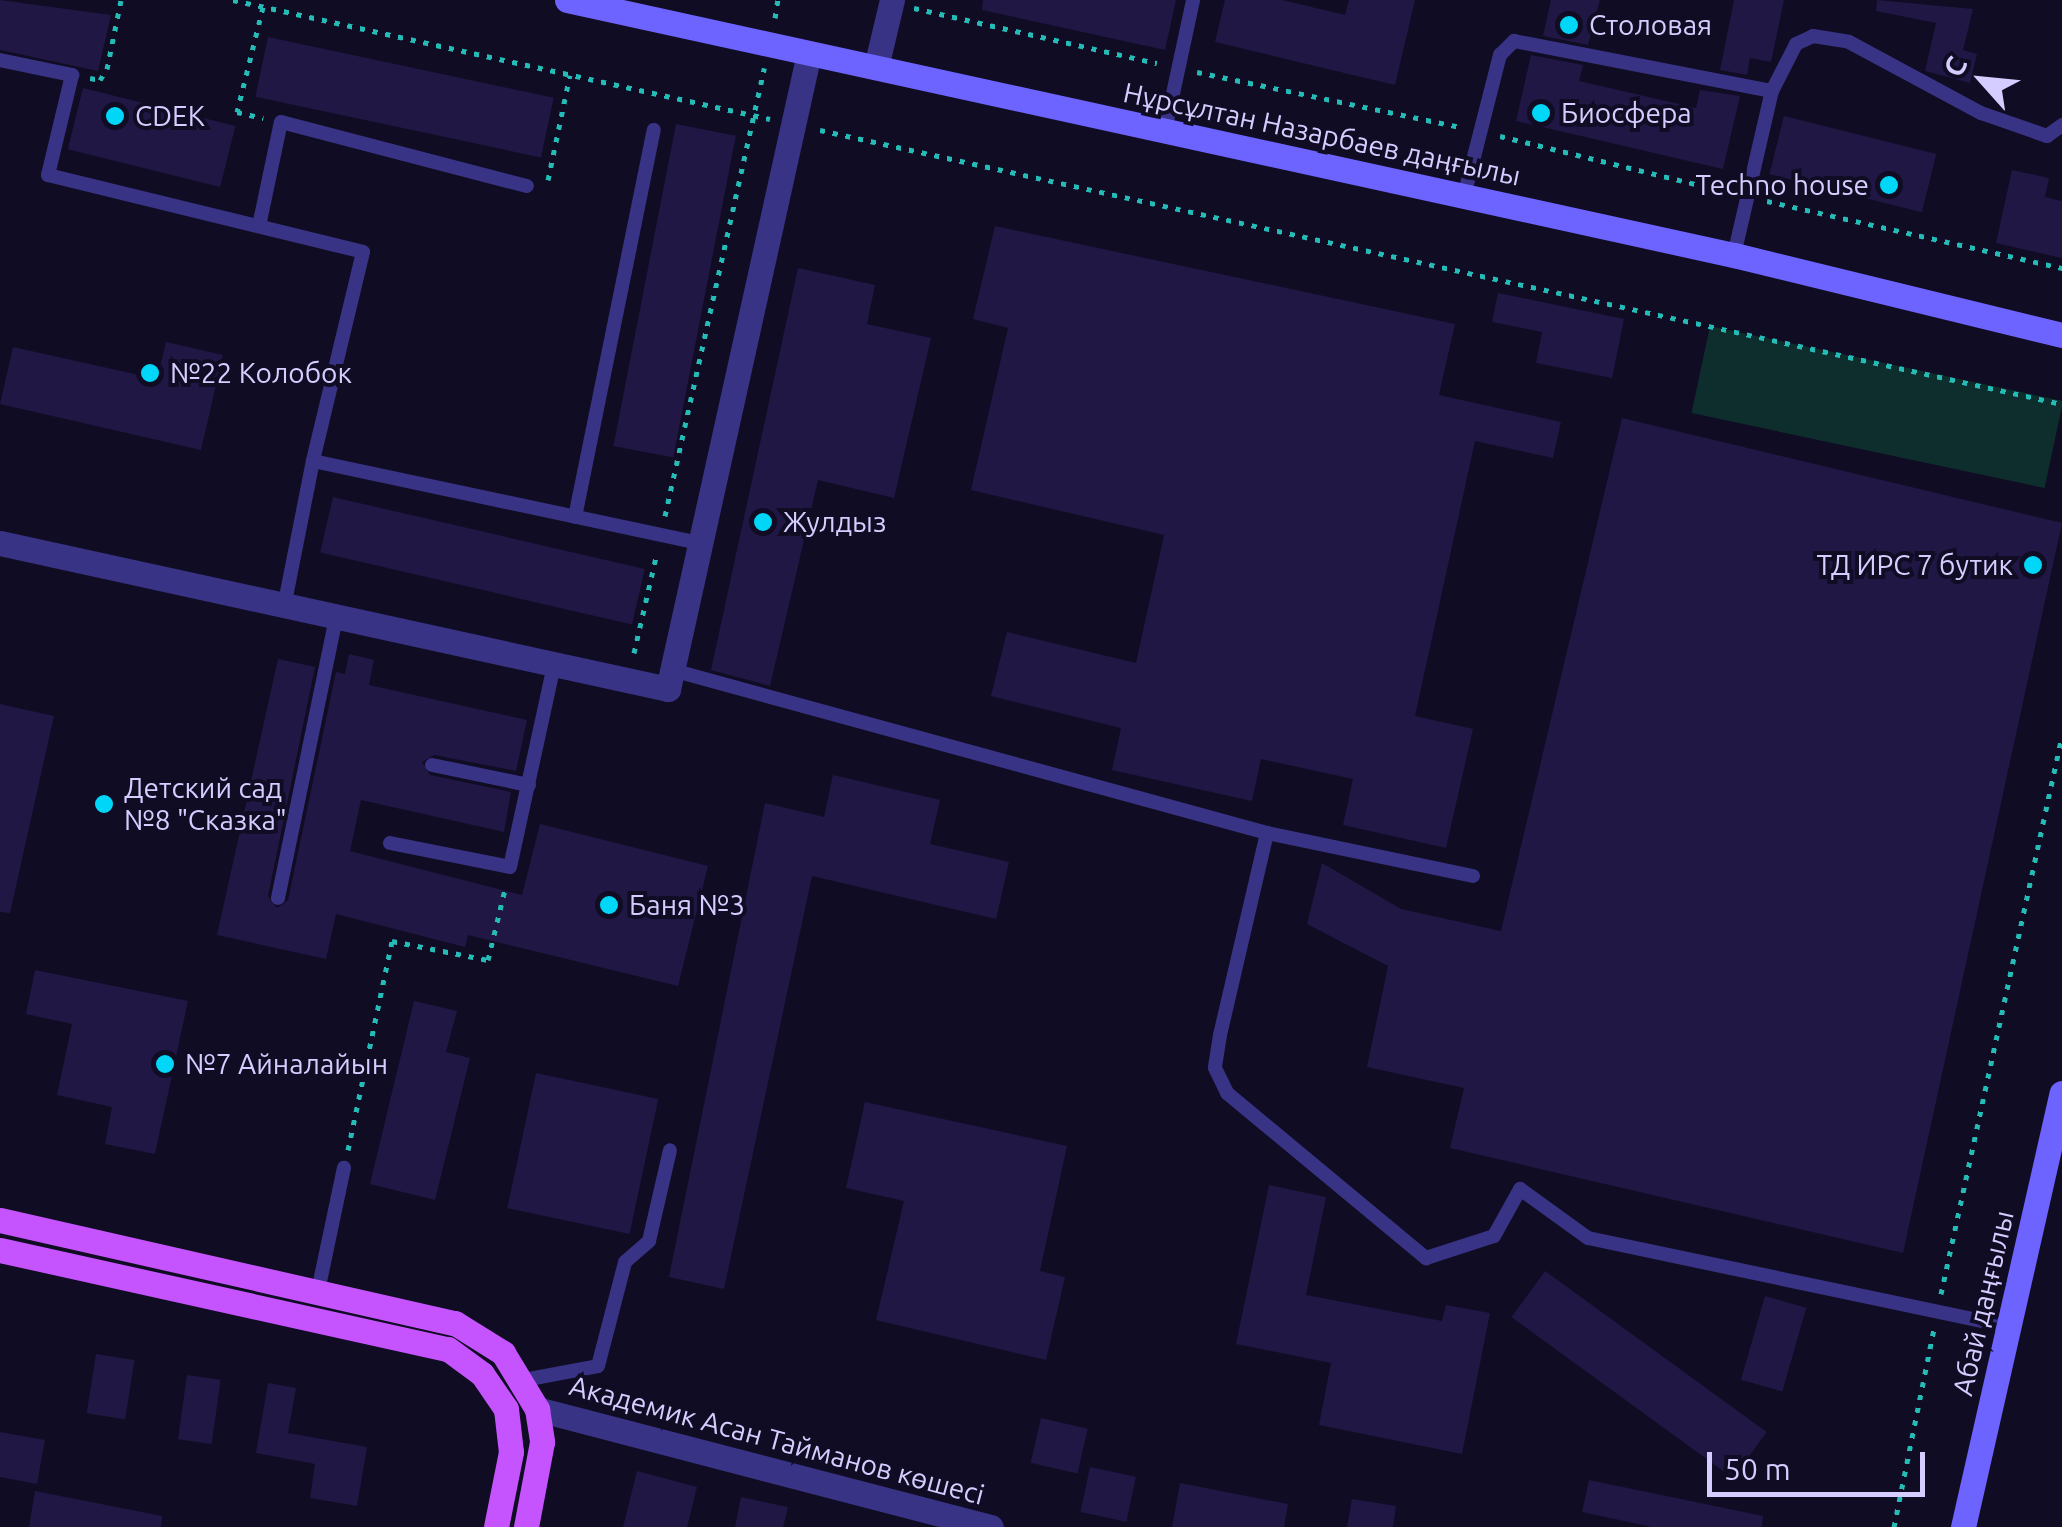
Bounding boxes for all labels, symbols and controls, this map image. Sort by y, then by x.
place label: Столовая [1589,8,1712,42]
marker: Столовая [1558,14,1580,36]
north arrow [1932,30,2032,130]
text: С [1937,51,1973,81]
street label: Нұрсұлтан Назарбаев даңғылы [1120,75,1524,193]
place label: Биосфера [1561,96,1692,130]
place label: CDEK [135,99,205,133]
marker: Биосфера [1530,102,1552,124]
marker: CDEK [104,105,126,127]
place label: Techno house [1696,168,1869,202]
marker: Techno house [1878,174,1900,196]
place label: №22 Колобок [170,356,352,390]
marker: №22 Колобок [139,362,161,384]
place label: Жулдыз [783,505,886,539]
marker: Жулдыз [752,511,774,533]
place label: ТД ИРС 7 бутик [1816,548,2013,582]
marker: ТД ИРС 7 бутик [2022,554,2044,576]
place label: Детский сад №8 "Сказка" [124,771,287,837]
marker: Детский сад №8 "Сказка" [93,793,115,815]
place label: Баня №3 [629,888,745,922]
marker: Баня №3 [598,894,620,916]
place label: №7 Айналайын [185,1047,388,1081]
marker: №7 Айналайын [154,1053,176,1075]
street label: Абай даңғылы [1945,1207,2021,1399]
street label: Академик Асан Тайманов көшесі [566,1368,988,1512]
scale bar [1712,1432,1930,1494]
text: 50 m [1724,1452,1791,1486]

